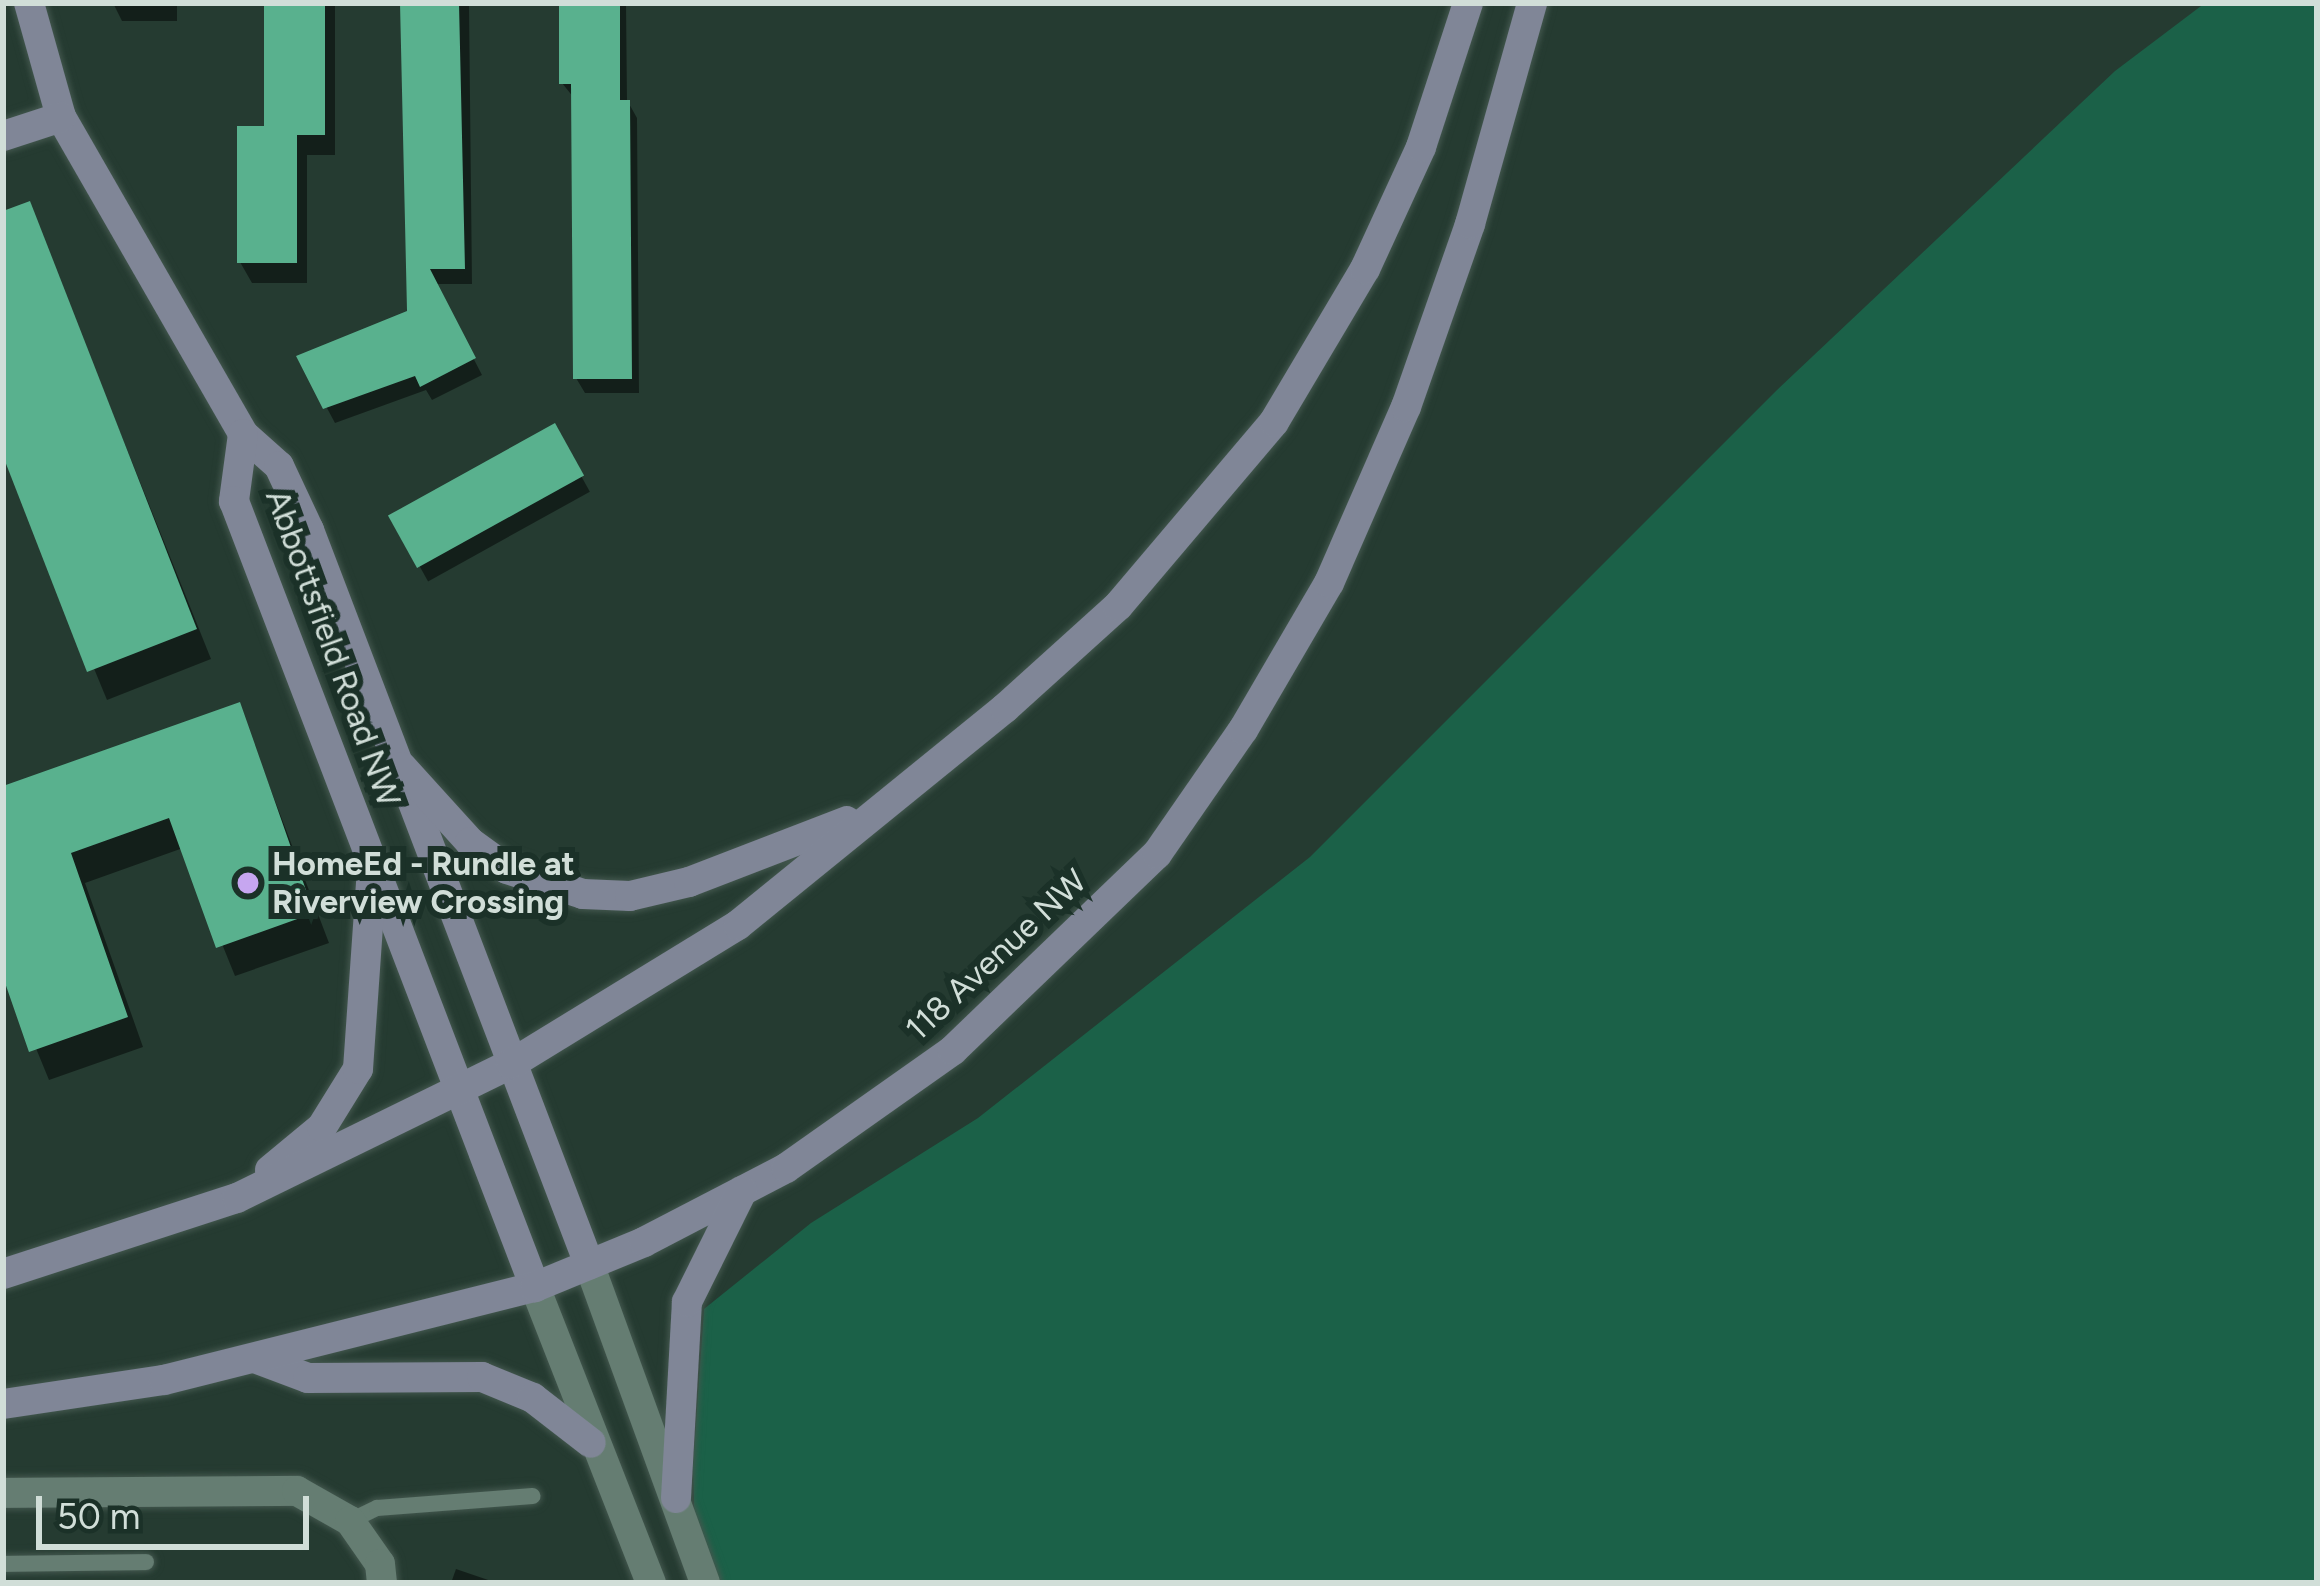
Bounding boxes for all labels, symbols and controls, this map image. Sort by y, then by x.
street label: Abbottsfield Road NW [257,484,409,812]
place label: HomeEd - Rundle at Riverview Crossing [272,844,575,922]
street label: 118 Avenue NW [897,861,1095,1049]
marker: HomeEd - Rundle at Riverview Crossing [235,870,261,896]
scale bar [42,1472,315,1546]
text: 50 m [57,1495,140,1538]

